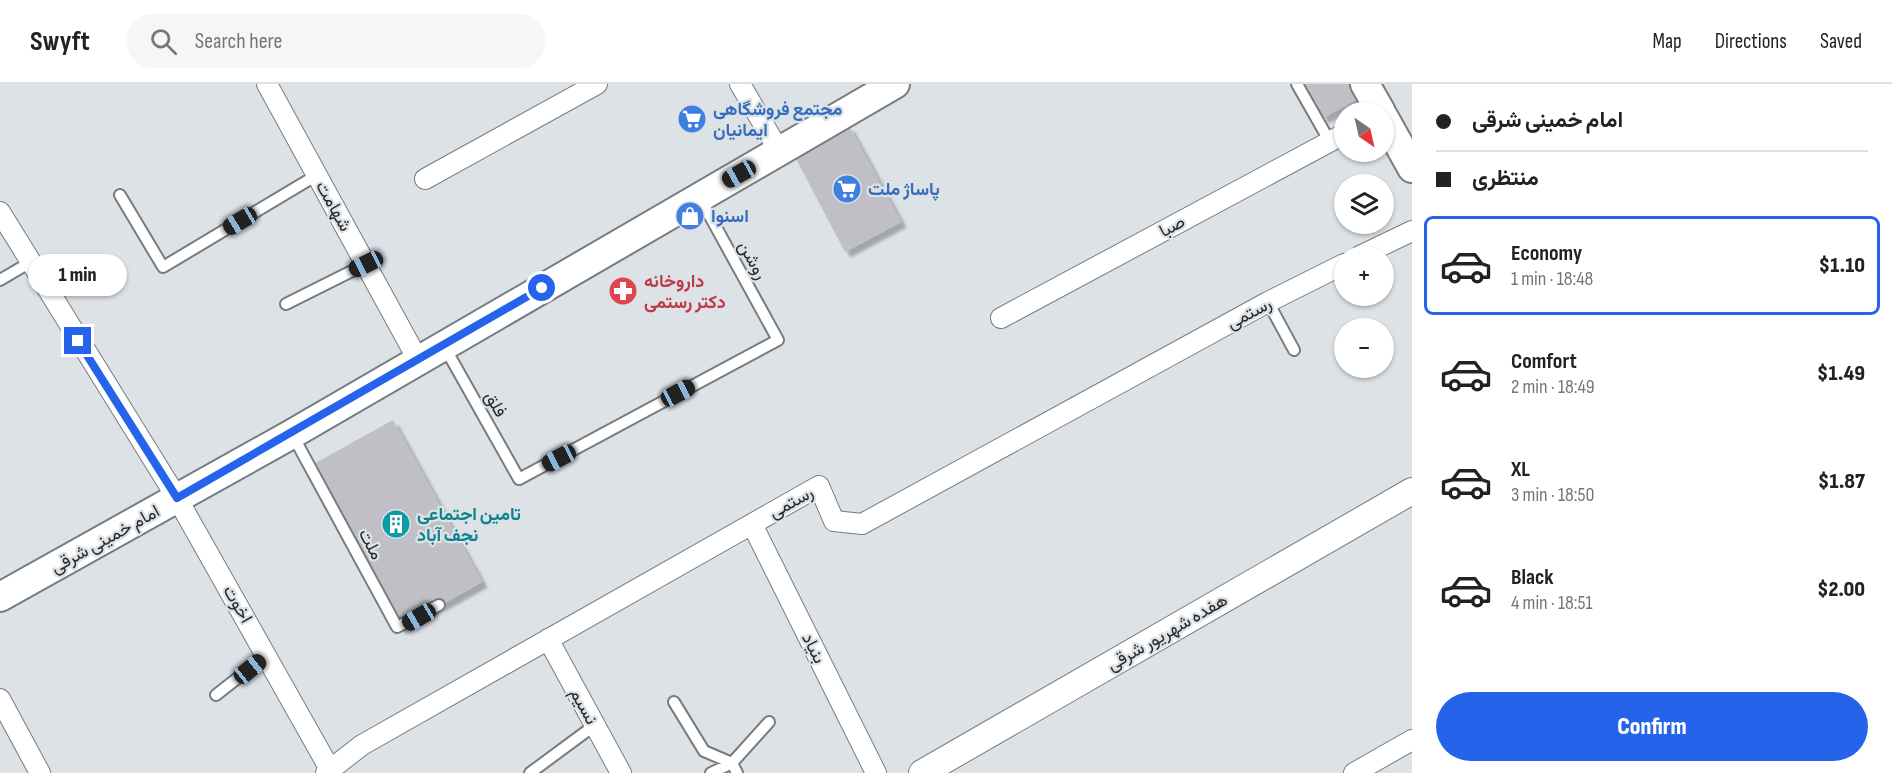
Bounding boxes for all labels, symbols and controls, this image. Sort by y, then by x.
search box [126,14,546,68]
text: Swyft [30,25,90,58]
icon: search [147,25,180,58]
text: Search here [195,28,282,55]
text: Map [1652,29,1682,54]
text: Directions [1715,29,1787,54]
text: Saved [1820,29,1862,54]
place label: مجتمع فروشگاهی ایمانیان [713,99,843,141]
north arrow [1334,102,1394,162]
map controls [1334,102,1394,378]
supermarket icon: مجتمع فروشگاهی ایمانیان [676,103,708,135]
text: امام خمینی شرقی [1472,107,1623,134]
car [719,157,759,191]
text: منتظری [1472,165,1539,192]
supermarket icon: پاساژ ملت [831,173,863,205]
button: layers [1334,174,1394,234]
street label: شهامت [311,177,356,235]
place label: پاساژ ملت [868,179,940,201]
shop icon: اسنوا [674,200,706,232]
car [220,204,260,238]
place label: اسنوا [711,206,749,227]
street label: صبا [1156,211,1189,242]
street label: روشن [733,237,772,283]
icon: car [1439,239,1493,293]
text: Economy [1511,240,1582,267]
button: + [1334,246,1394,306]
car [346,248,386,280]
text: $1.10 [1819,252,1865,279]
callout: 1 min [28,254,128,296]
text: 1 min [58,263,97,287]
text: 1 min · 18:48 [1511,267,1593,291]
place label: داروخانه دکتر رستمی [644,271,726,313]
route start [528,274,555,301]
pharmacy icon: داروخانه دکتر رستمی [607,275,639,307]
street label: رستمی [1223,293,1275,334]
button: − [1334,318,1394,378]
route end [64,327,91,354]
icon: car [1439,347,1493,401]
text: Comfort [1511,348,1577,375]
text: $1.49 [1817,360,1865,387]
text: 2 min · 18:49 [1511,375,1595,399]
car [658,377,698,409]
street label: فلق [480,388,511,421]
car [539,442,579,474]
icon: car [1439,455,1493,509]
text: XL [1511,456,1530,483]
text: $1.87 [1818,468,1865,495]
street label: رستمی [765,482,817,523]
text: 3 min · 18:50 [1511,483,1595,507]
street label: امام خمینی شرقی [47,501,164,579]
place label: تامین اجتماعی نجف آباد [417,504,521,546]
building icon: تامین اجتماعی نجف آباد [380,508,412,540]
street label: ملت [354,525,387,563]
icon: car [1439,563,1493,617]
text: Black [1511,564,1553,591]
text: $2.00 [1817,576,1865,603]
street label: اخوت [218,582,257,627]
street label: هفده شهریور شرقی [1103,589,1231,675]
text: 4 min · 18:51 [1511,591,1593,615]
car [399,600,439,634]
street label: بنیاد [797,630,830,667]
car [230,651,270,687]
street label: نسیم [564,684,602,729]
button: Confirm [1436,692,1868,761]

